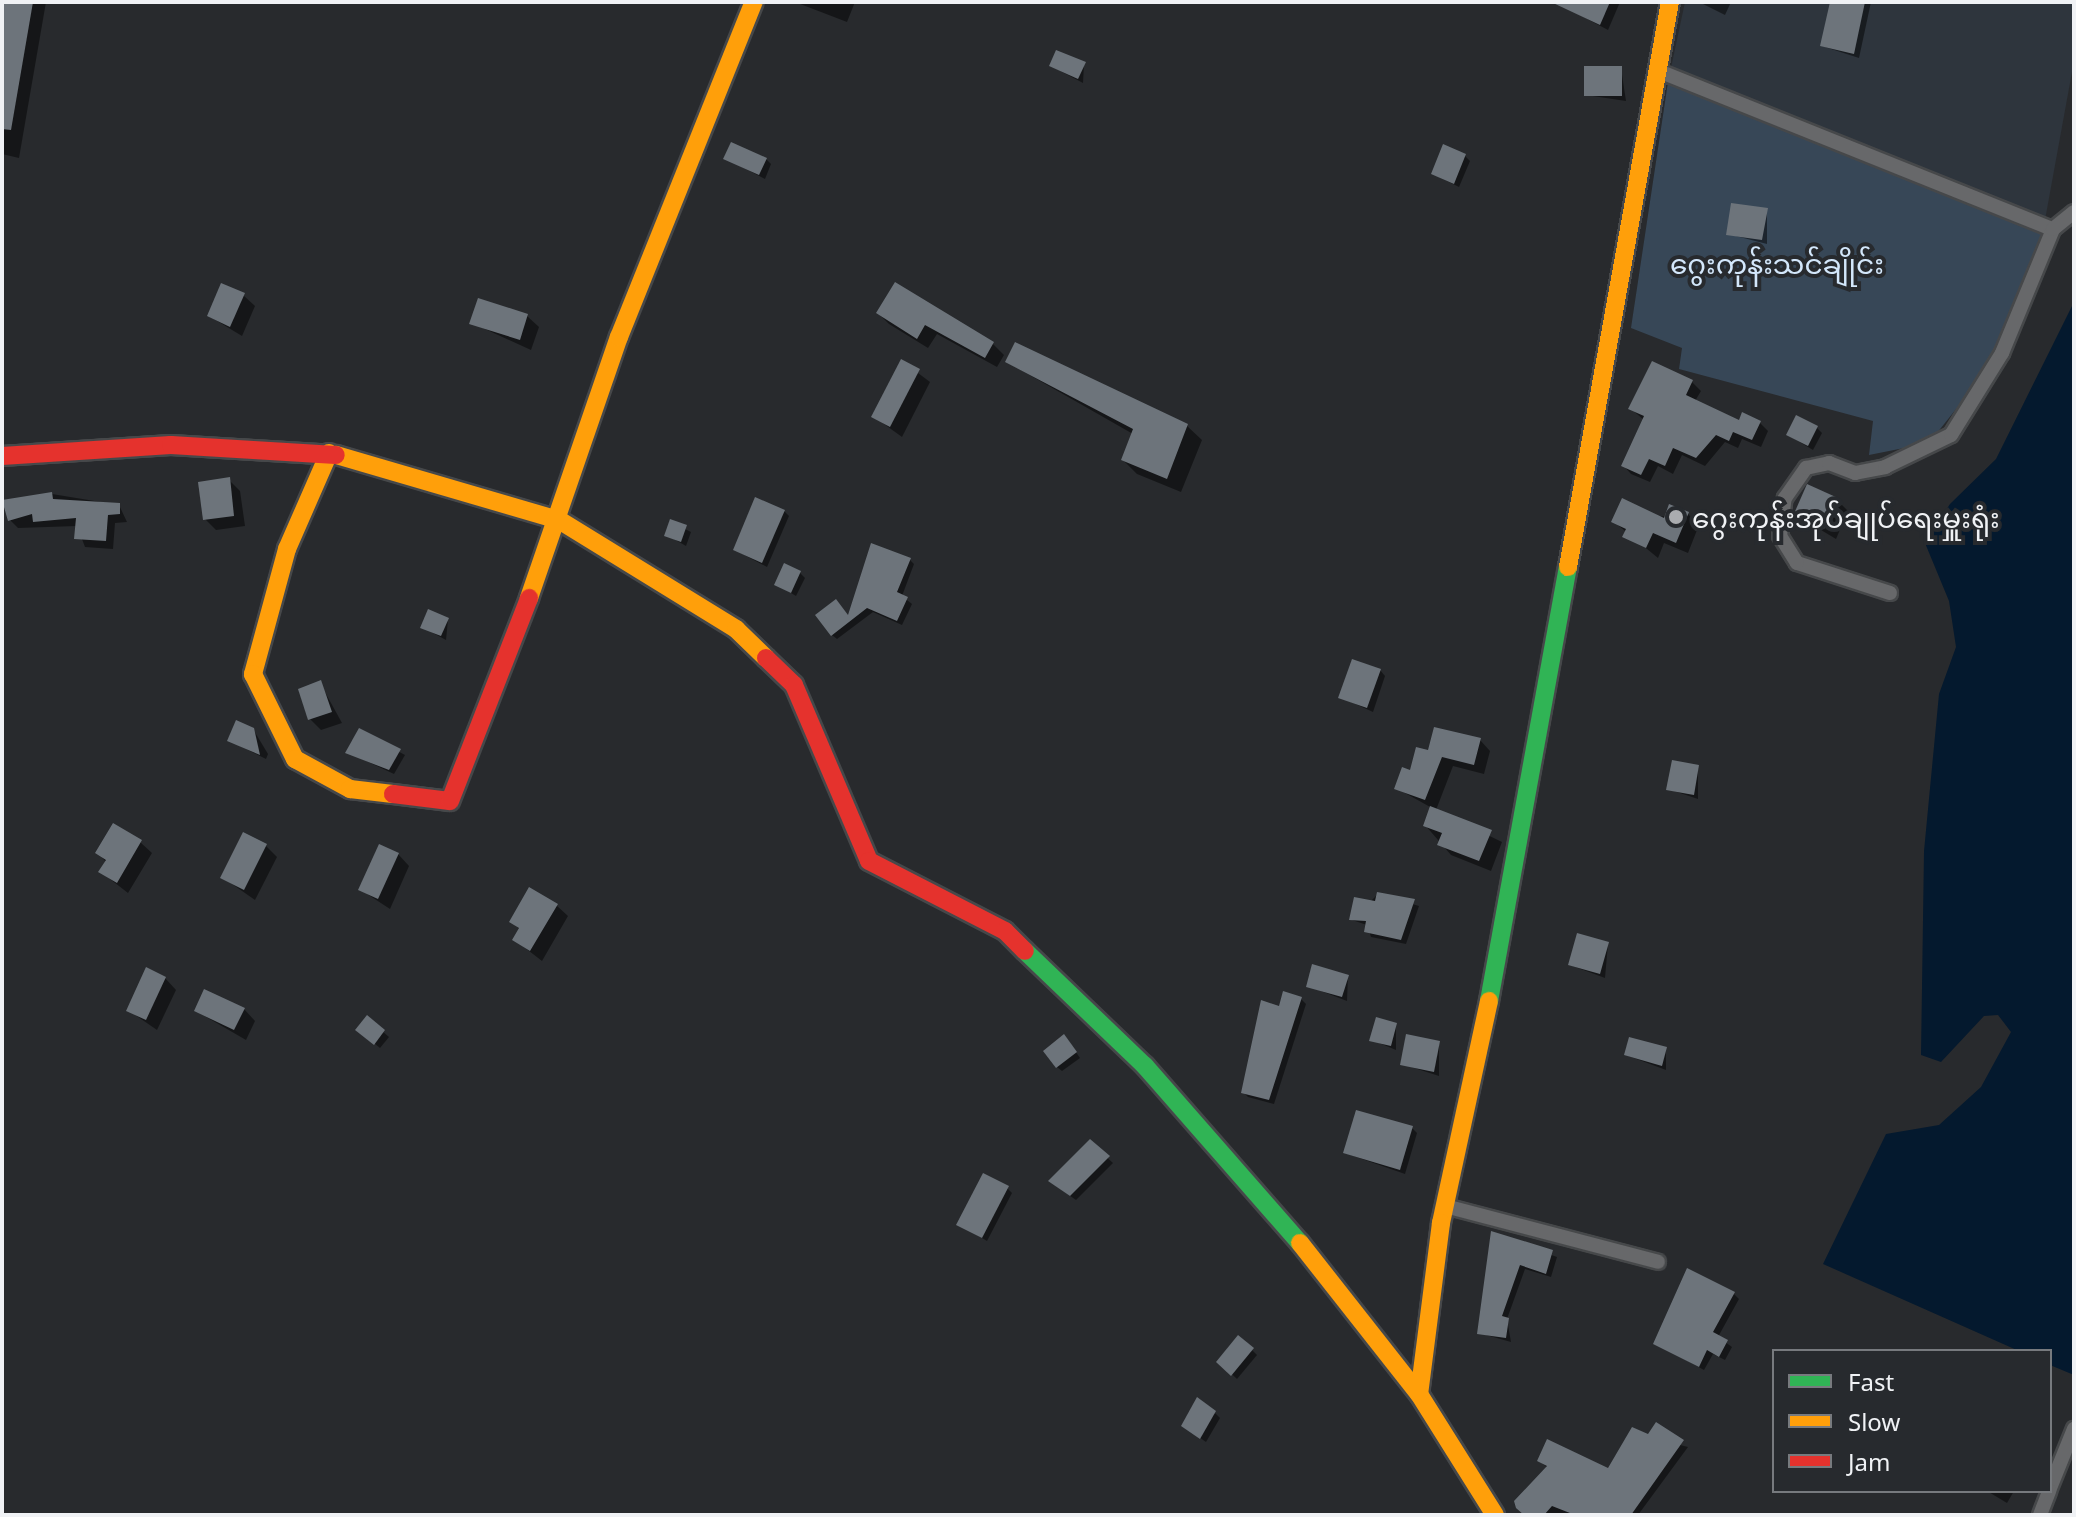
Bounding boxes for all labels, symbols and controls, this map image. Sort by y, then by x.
park label: ဂွေးကုန်းသင်ချိုင်း [1670,246,1884,280]
place label: ဂွေးကုန်းအုပ်ချုပ်ရေးမှူးရုံး [1692,500,2000,534]
marker: ဂွေးကုန်းအုပ်ချုပ်ရေးမှူးရုံး [1667,508,1685,526]
legend [1772,1349,2052,1493]
text: Fast [1848,1365,1894,1398]
text: Slow [1848,1405,1900,1438]
text: Jam [1848,1445,1890,1478]

